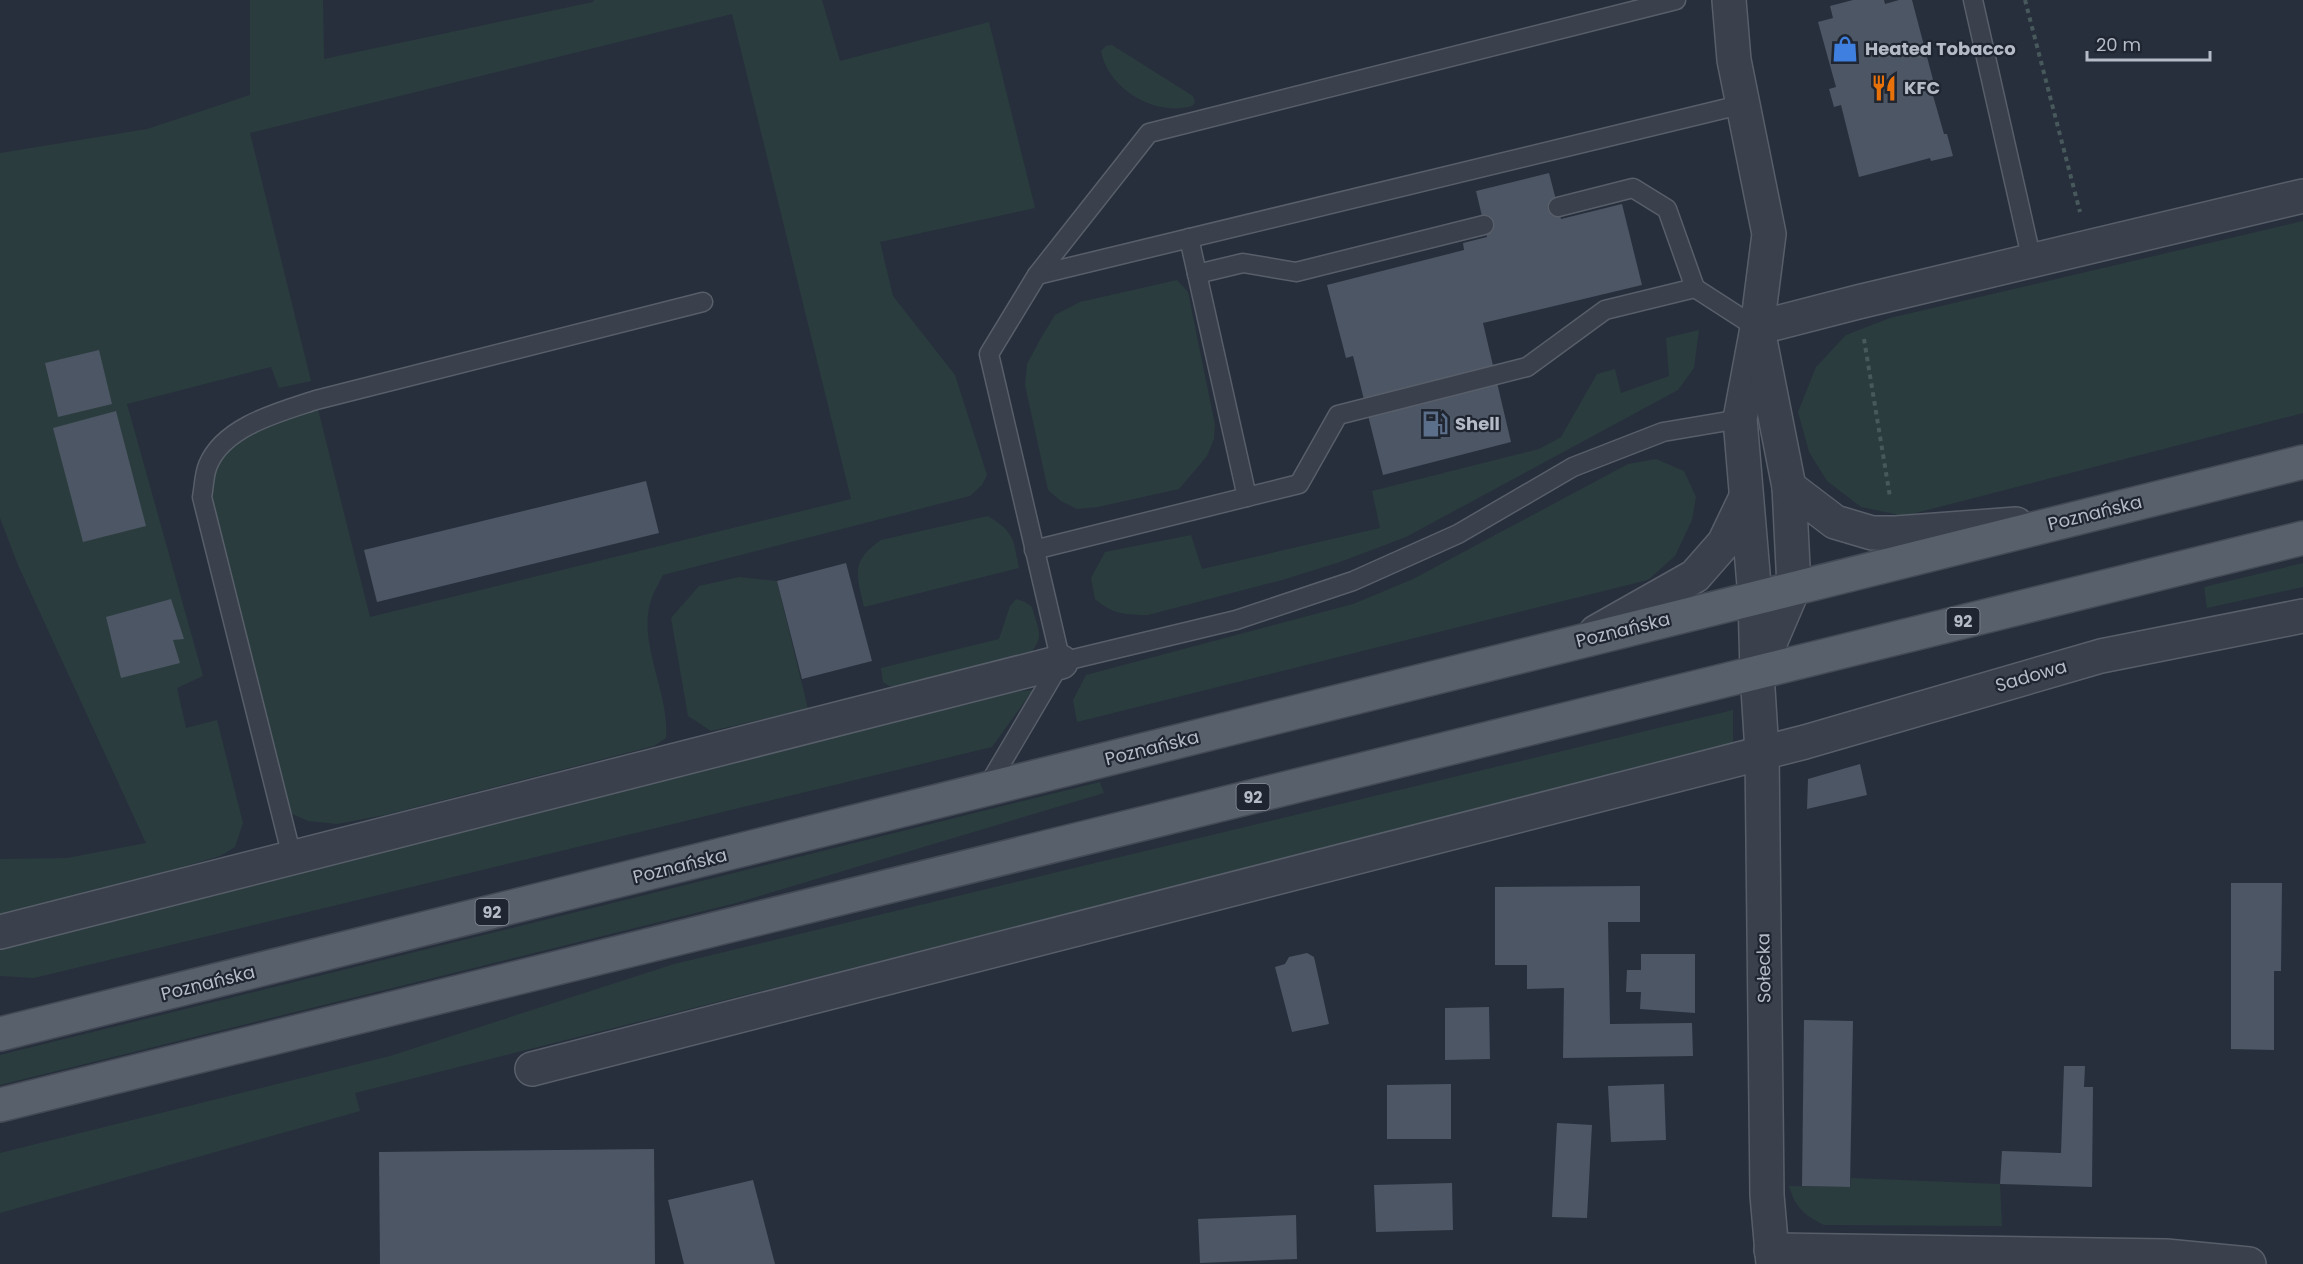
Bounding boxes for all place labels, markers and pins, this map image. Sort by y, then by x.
shop icon: Heated Tobacco [1830,34,1860,64]
place label: Heated Tobacco [1865,36,2016,61]
restaurant icon: KFC [1869,73,1899,103]
place label: KFC [1904,75,1940,100]
fuel station icon: Shell [1420,409,1450,439]
place label: Shell [1455,411,1500,436]

